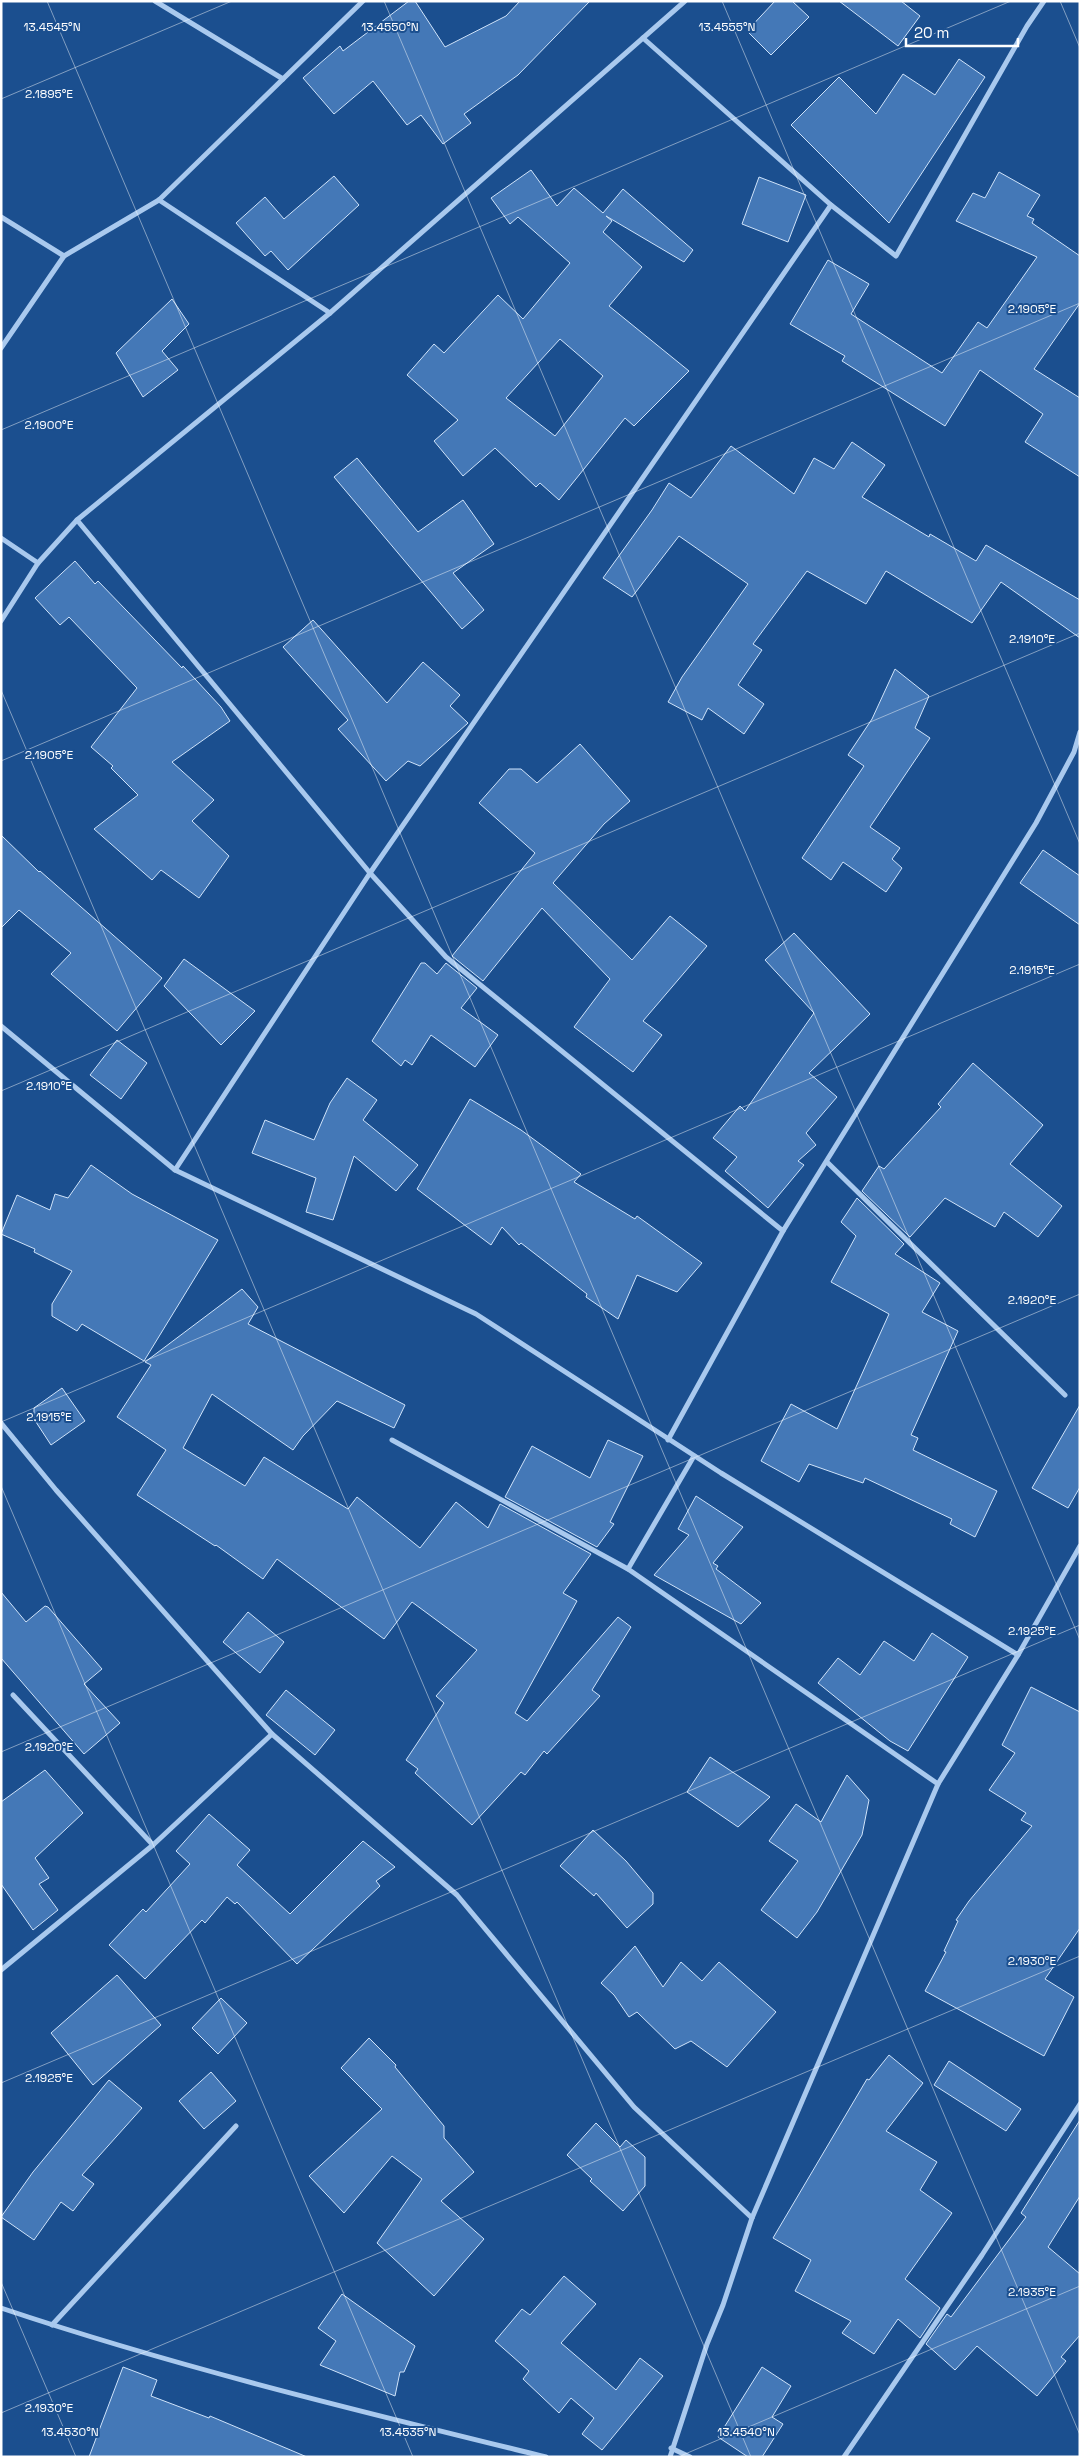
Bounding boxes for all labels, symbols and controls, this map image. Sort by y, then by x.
scale bar [906,15,1018,47]
text: 13.4545°N [23,19,81,35]
text: 13.4550°N [361,19,419,35]
text: 13.4555°N [699,19,755,35]
text: 20 m [914,23,949,42]
text: 2.1895°E [25,86,73,102]
text: 2.1905°E [1008,301,1056,317]
text: 2.1900°E [25,417,74,433]
text: 2.1910°E [1009,631,1055,647]
text: 2.1905°E [25,747,73,763]
text: 2.1915°E [1009,962,1055,978]
text: 2.1910°E [26,1078,72,1094]
text: 2.1920°E [1008,1292,1056,1308]
text: 2.1915°E [26,1409,72,1425]
text: 2.1925°E [1008,1623,1056,1639]
text: 2.1920°E [25,1739,73,1755]
text: 2.1930°E [1008,1953,1056,1969]
text: 2.1925°E [25,2070,73,2086]
text: 2.1935°E [1008,2284,1056,2300]
text: 2.1930°E [25,2400,73,2416]
text: 13.4530°N [41,2424,99,2440]
text: 13.4535°N [380,2424,436,2440]
text: 13.4540°N [717,2424,775,2440]

